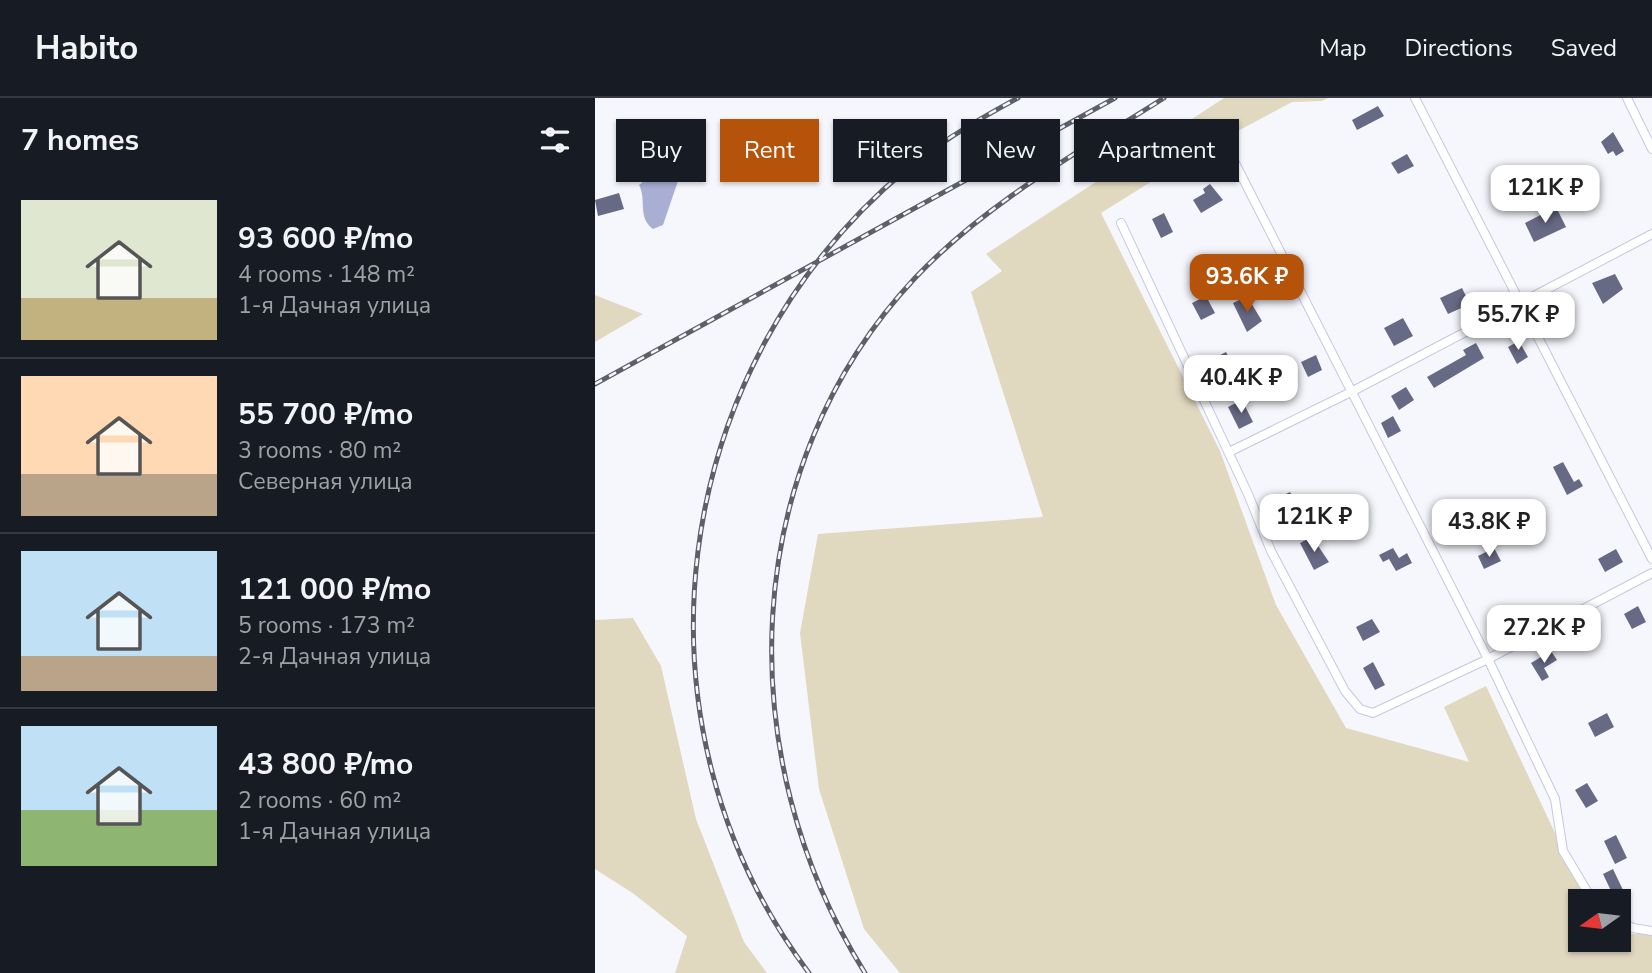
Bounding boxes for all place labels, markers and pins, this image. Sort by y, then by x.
pin: 121K ₽ [1488,166,1602,225]
pin: 93.6K ₽ [1182,254,1312,314]
pin: 55.7K ₽ [1453,292,1583,352]
pin: 40.4K ₽ [1176,356,1306,415]
pin: 121K ₽ [1257,494,1371,554]
pin: 43.8K ₽ [1424,500,1554,559]
pin: 27.2K ₽ [1479,606,1609,665]

